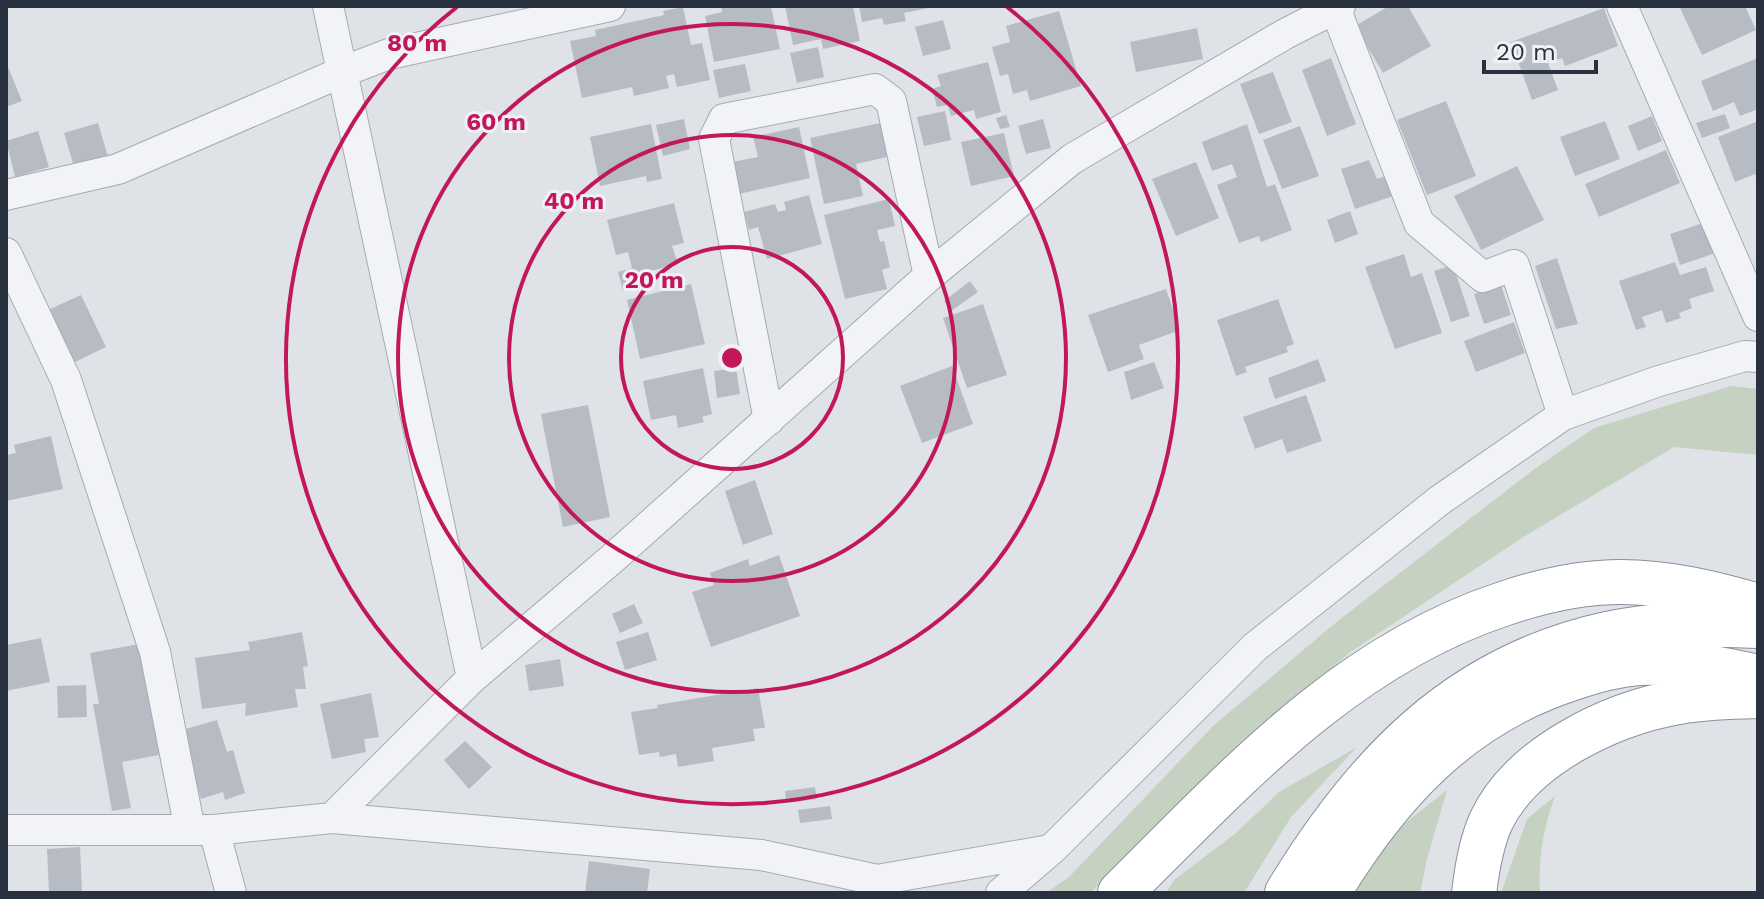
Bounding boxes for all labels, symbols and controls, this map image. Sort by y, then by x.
scale bar [1484,24,1596,74]
text: 80 m [387,29,447,57]
text: 20 m [1496,38,1556,66]
text: 60 m [466,108,526,136]
text: 40 m [544,187,604,215]
text: 20 m [624,266,684,294]
centre of rings [718,344,746,372]

